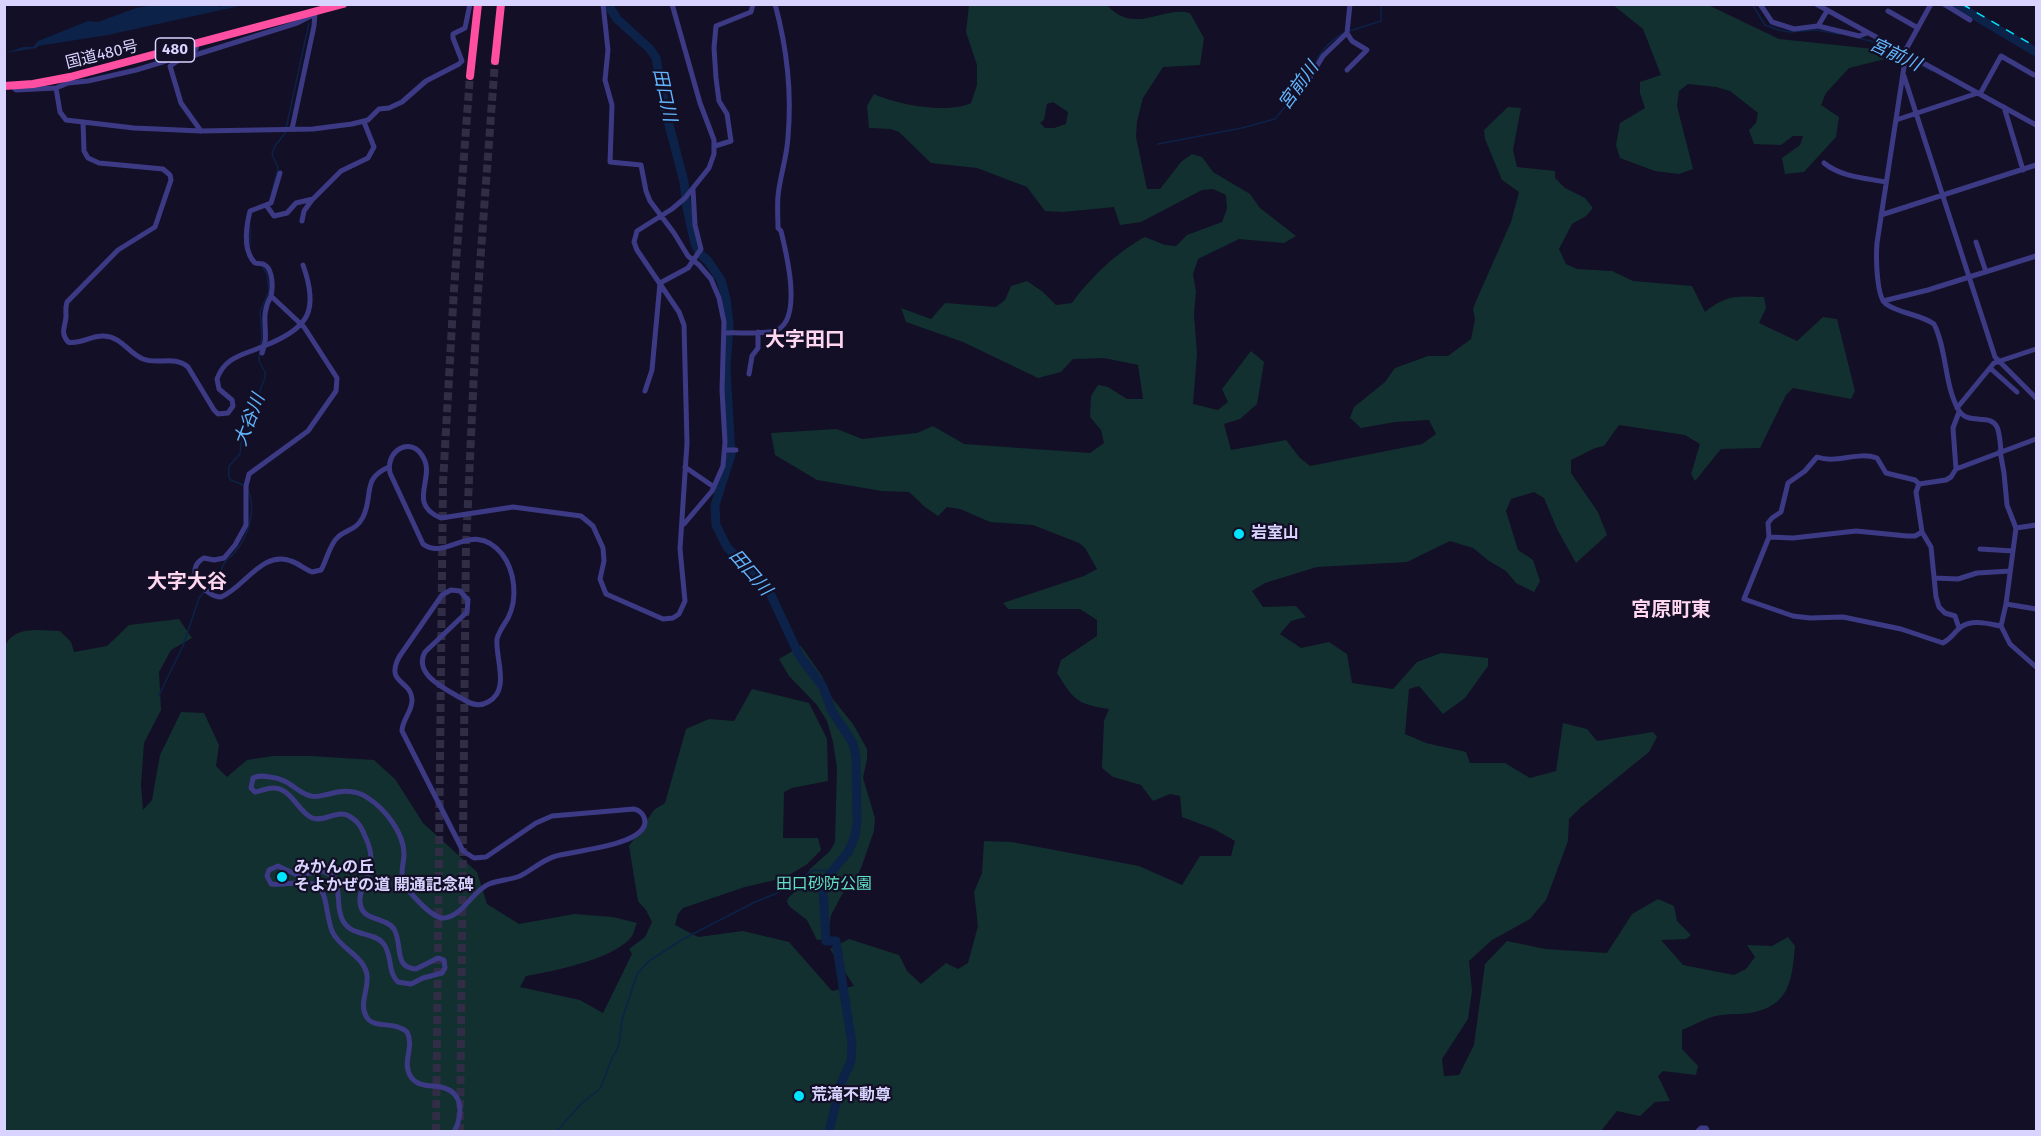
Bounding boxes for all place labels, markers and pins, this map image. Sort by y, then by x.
place label: 岩室山 [1251,524,1299,544]
marker: 岩室山 [1232,527,1246,541]
place label: みかんの丘 そよかぜの道 開通記念碑 [294,858,474,896]
marker: みかんの丘 そよかぜの道 開通記念碑 [275,870,289,884]
place label: 荒滝不動尊 [811,1086,891,1106]
marker: 荒滝不動尊 [792,1089,806,1103]

